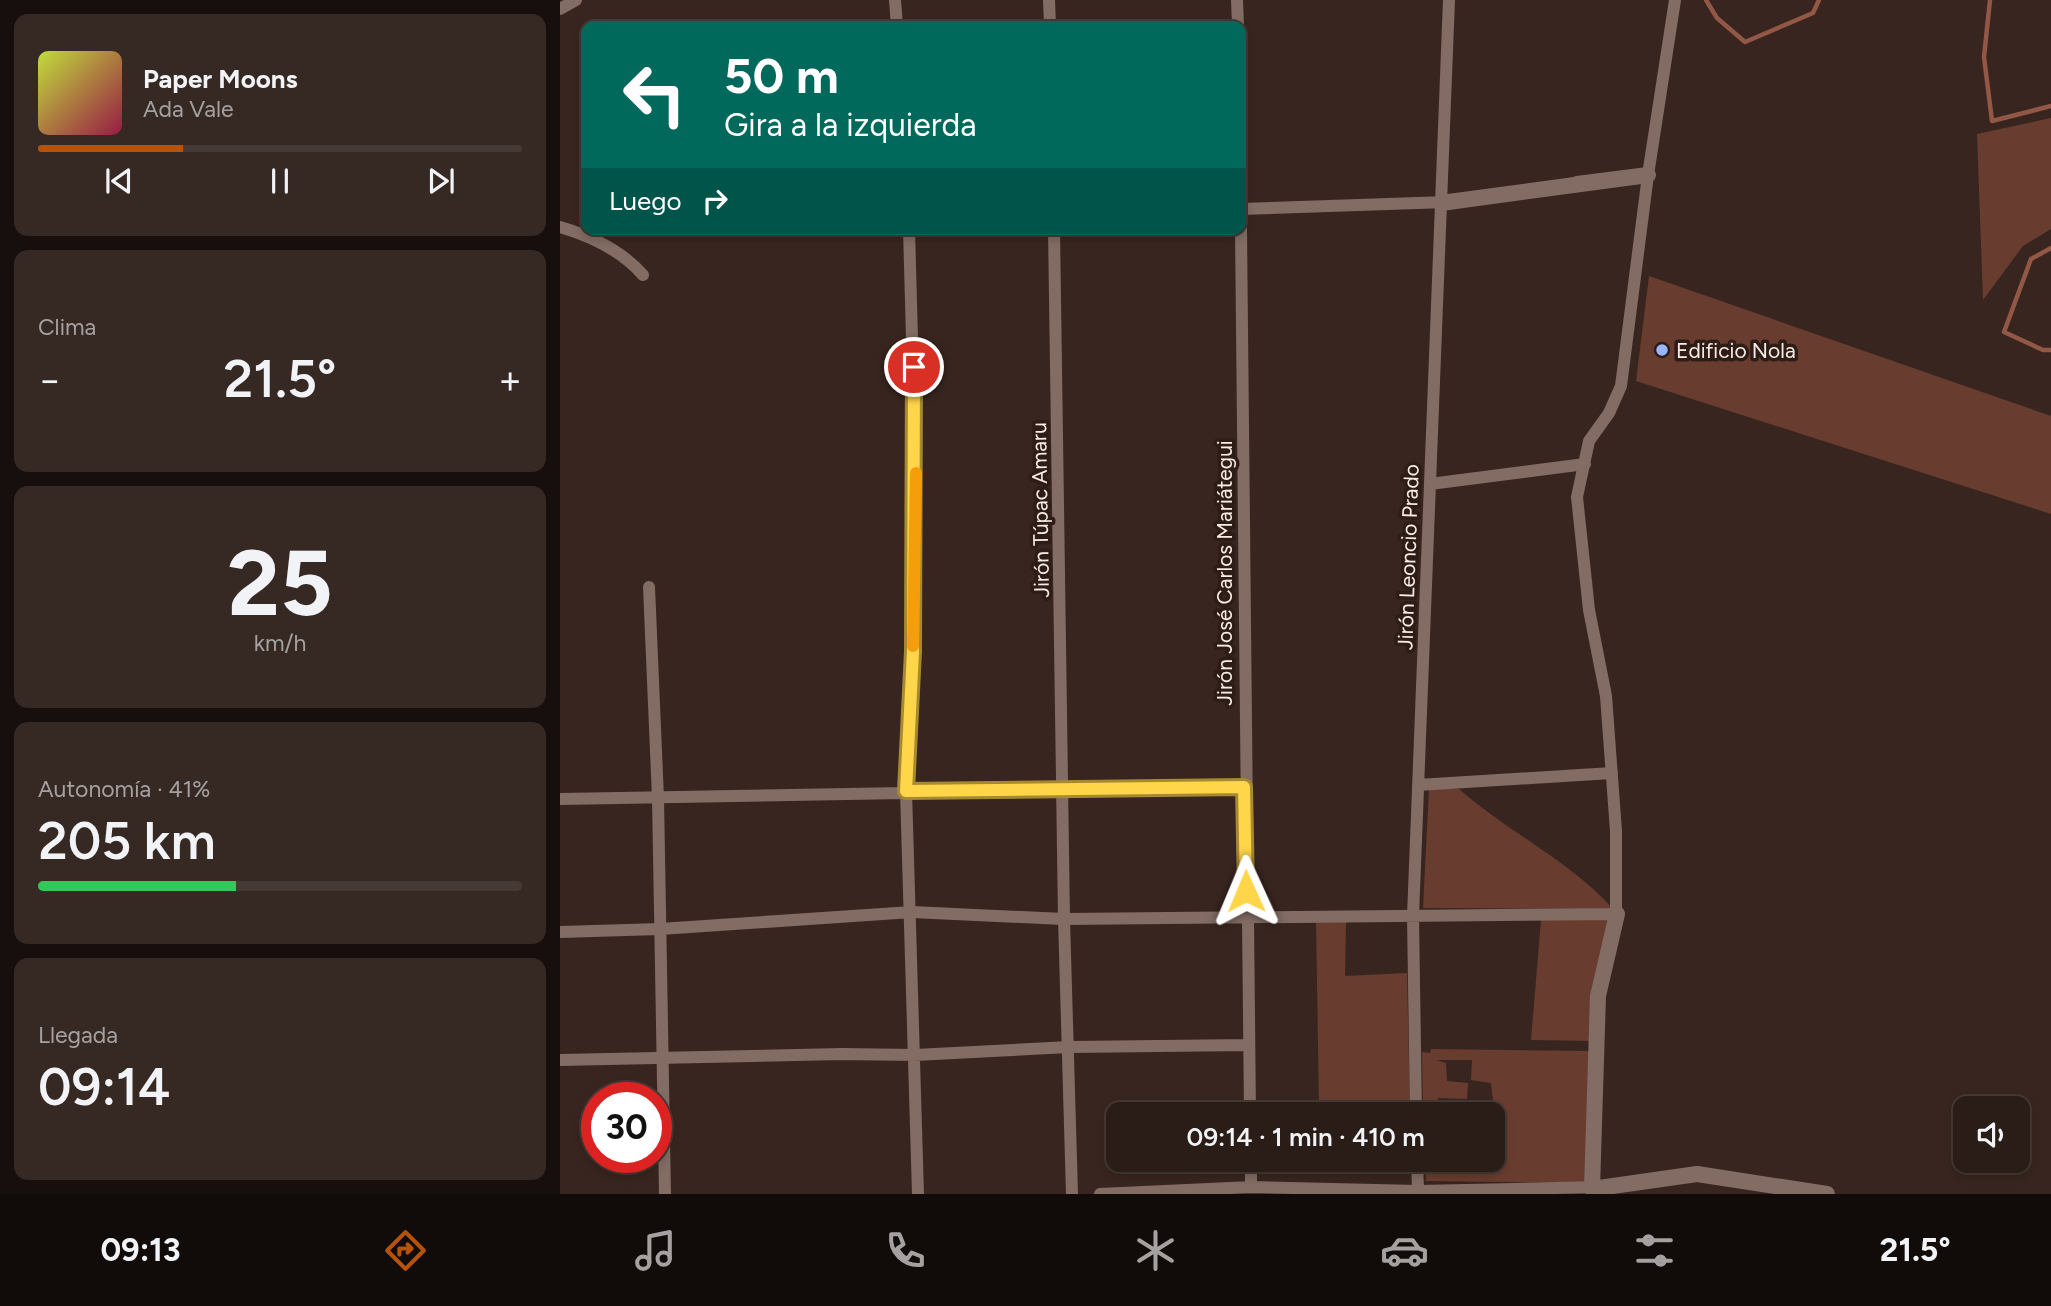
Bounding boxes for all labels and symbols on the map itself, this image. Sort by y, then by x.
pin [884,337,944,397]
place label: Edificio Nola [1676,338,1796,363]
marker: Edificio Nola [1654,342,1670,358]
street label: Jirón Túpac Amaru [1026,422,1054,598]
street label: Jirón José Carlos Mariátegui [1212,440,1237,706]
street label: Jirón Leoncio Prado [1392,464,1424,650]
position arrow [1209,854,1283,928]
speed limit sign: 30 [581,1082,672,1173]

